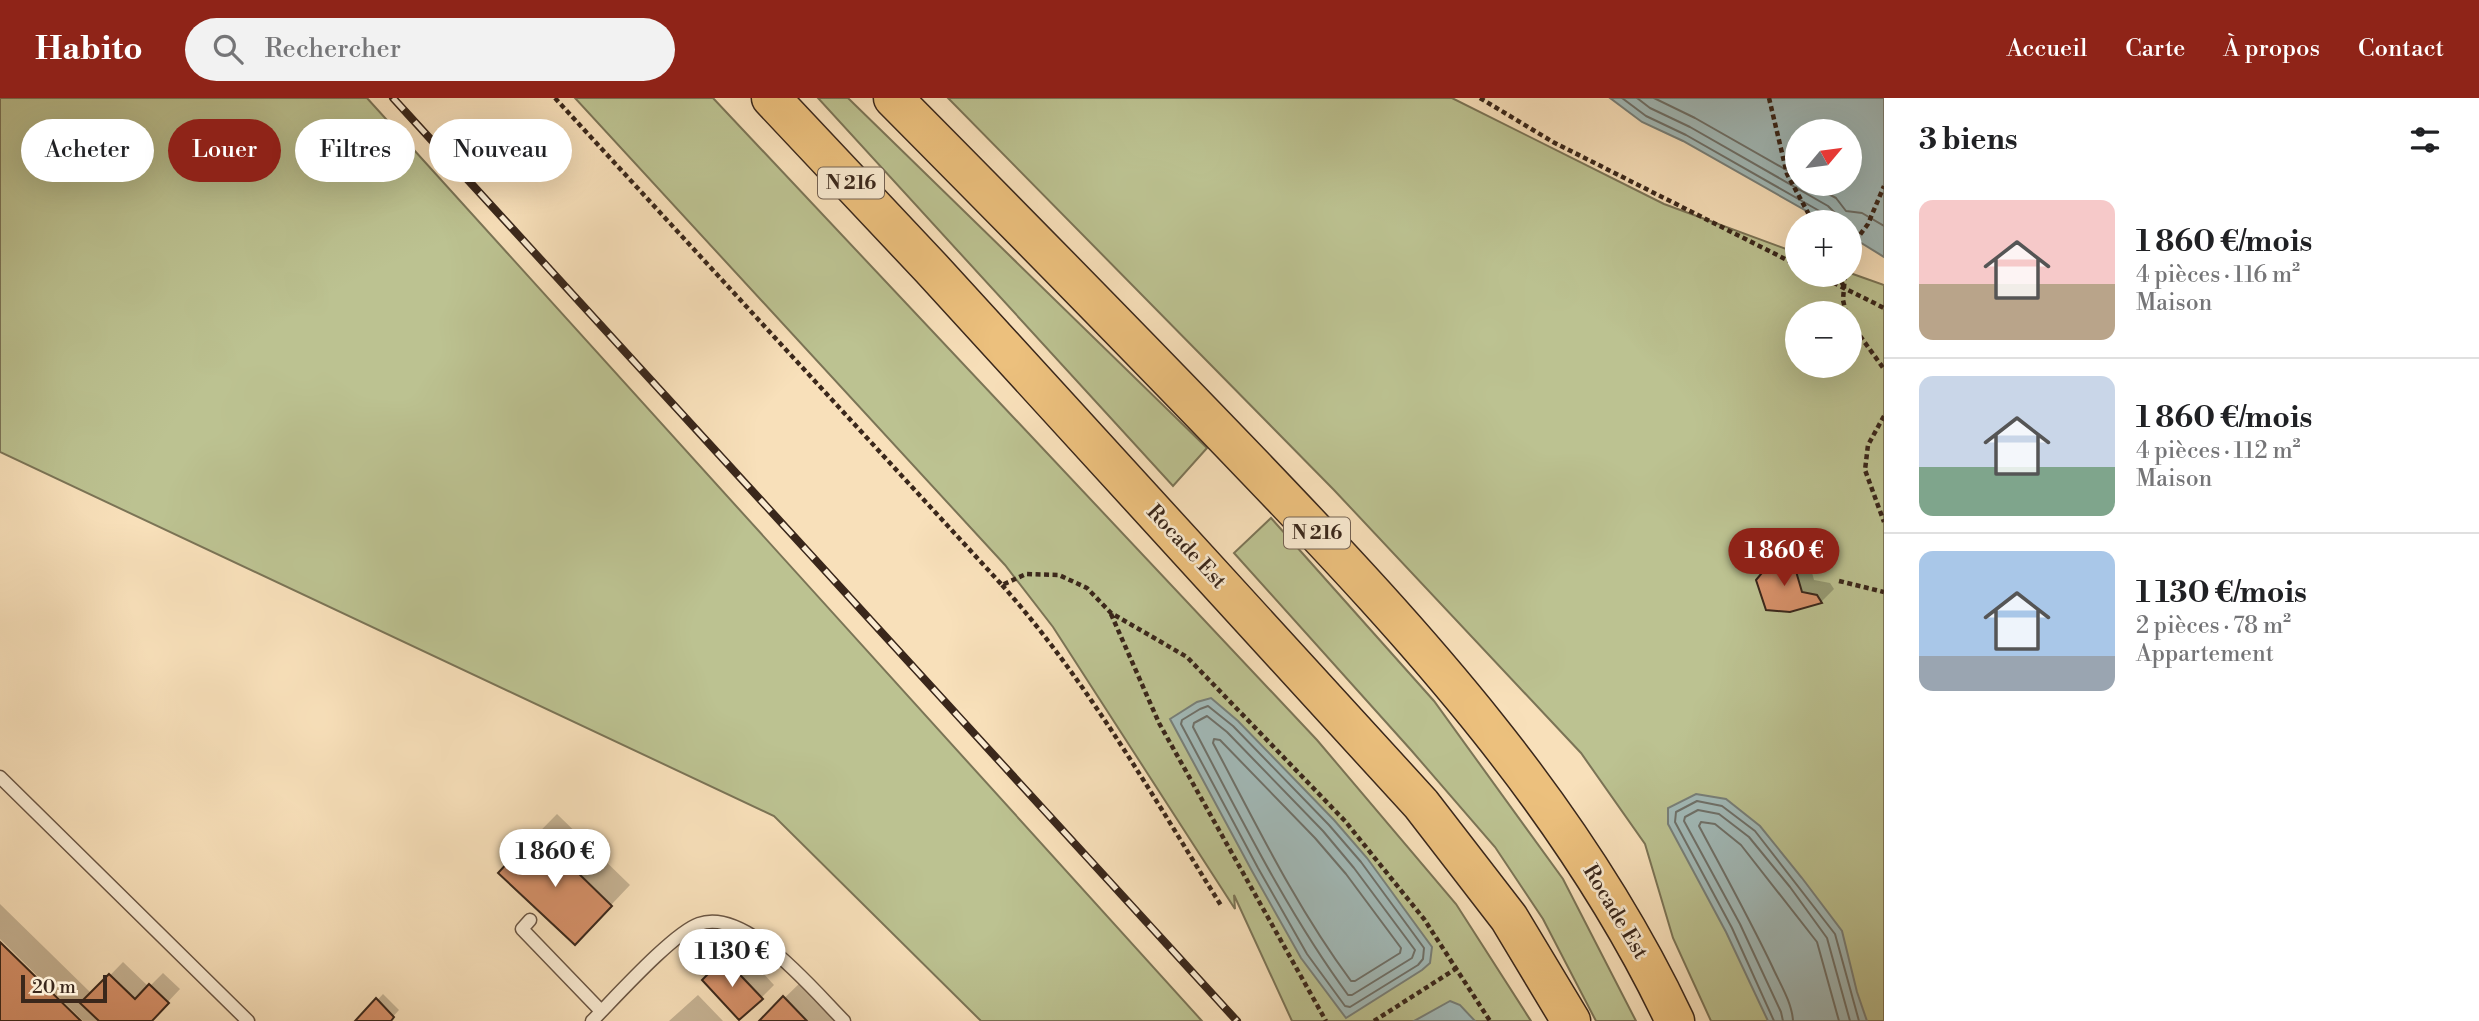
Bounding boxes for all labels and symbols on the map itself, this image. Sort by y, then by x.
north arrow [1785,119,1862,196]
road number: N 216 [818,167,884,198]
street label: Rocade Est [1141,500,1232,595]
road number: N 216 [1284,518,1350,548]
pin: 1 860 € [1719,528,1849,588]
pin: 1 860 € [490,830,620,889]
street label: Rocade Est [1577,860,1654,964]
pin: 1 130 € [667,930,797,989]
scale bar [21,972,107,1004]

